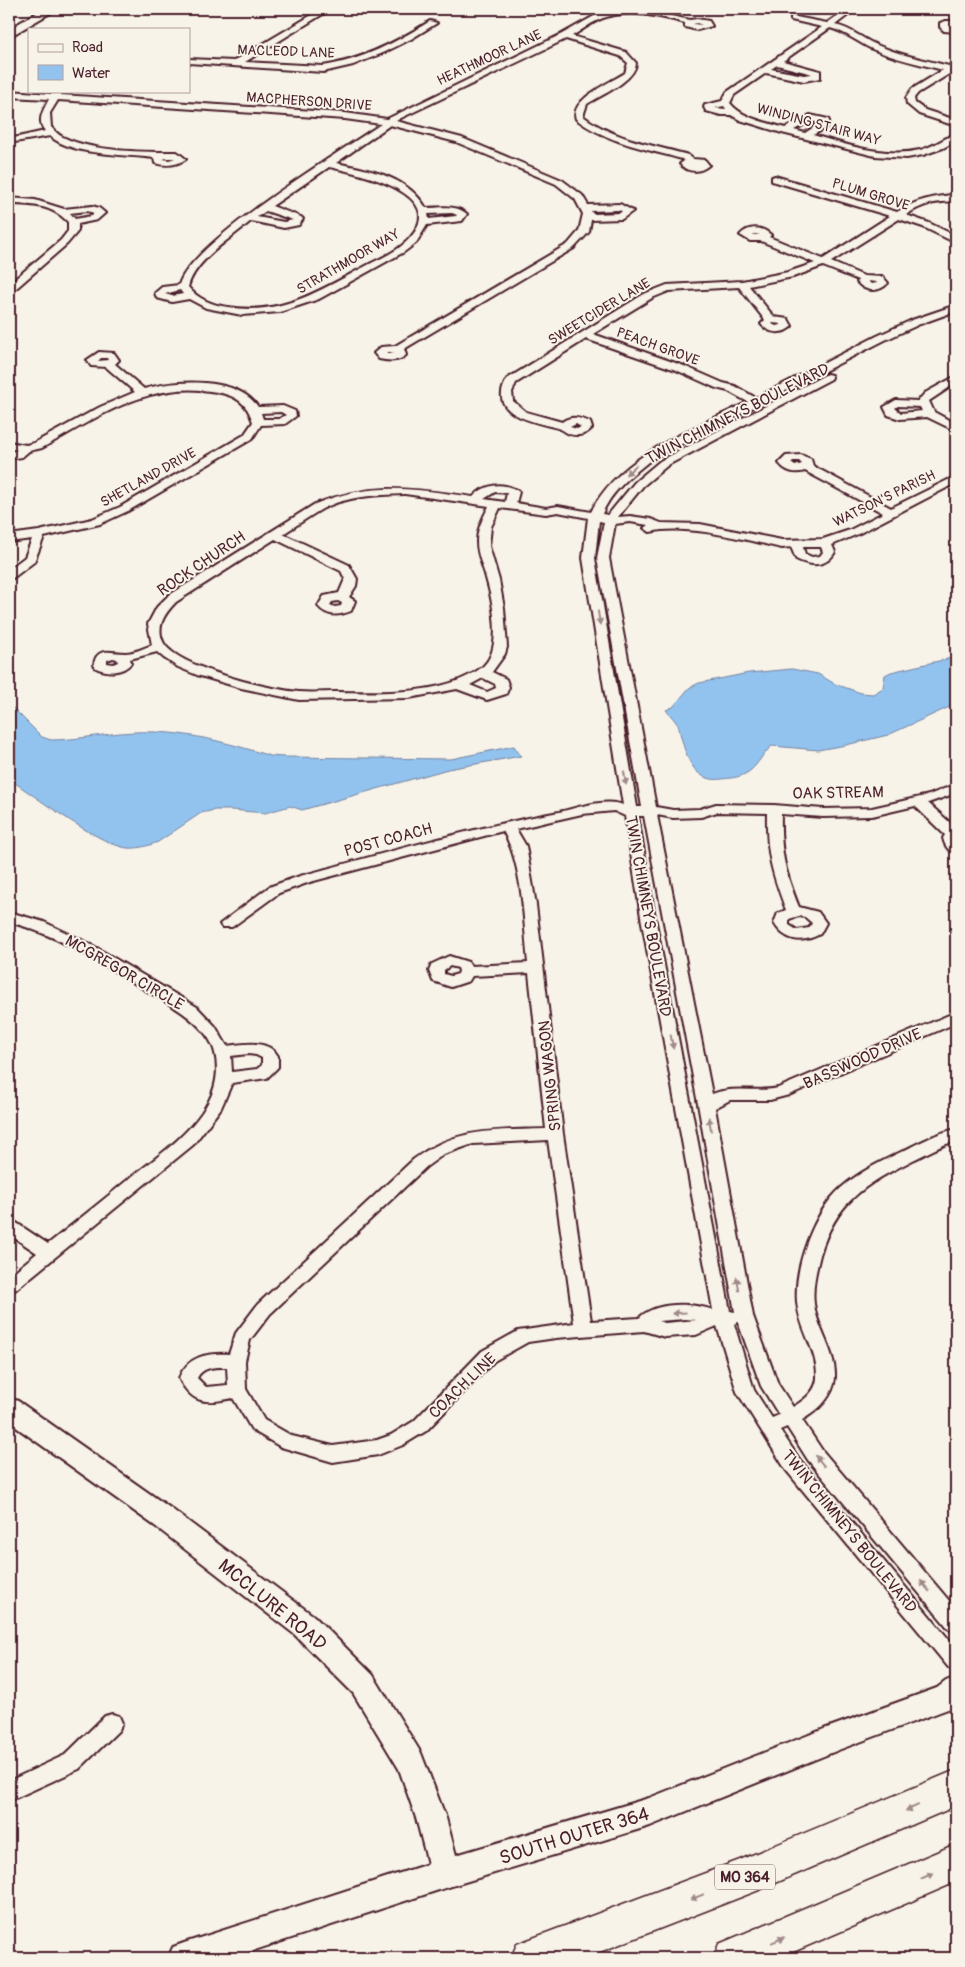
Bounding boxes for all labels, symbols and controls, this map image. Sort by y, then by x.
street label: HEATHMOOR LANE [434,26,544,89]
legend [28,28,190,92]
text: Road [72,38,103,57]
street label: MACLEOD LANE [237,41,335,62]
text: Water [72,64,111,83]
street label: MACPHERSON DRIVE [246,89,372,114]
street label: WINDING STAIR WAY [755,100,883,149]
street label: PLUM GROVE [830,175,912,214]
street label: STRATHMOOR WAY [294,225,403,298]
street label: SWEETCIDER LANE [545,274,653,349]
street label: PEACH GROVE [614,324,701,369]
street label: TWIN CHIMNEYS BOULEVARD [642,359,833,469]
street label: SHETLAND DRIVE [97,444,199,511]
one-way arrow [626,464,638,476]
street label: WATSON'S PARISH [830,466,938,531]
street label: ROCK CHURCH [154,527,250,601]
one-way arrow [595,610,603,626]
one-way arrow [621,771,629,787]
street label: OAK STREAM [792,782,884,804]
street label: TWIN CHIMNEYS BOULEVARD [620,814,676,1018]
street label: POST COACH [342,819,435,861]
street label: MCGREGOR CIRCLE [61,931,188,1015]
street label: SPRING WAGON [534,1019,566,1132]
street label: BASSWOOD DRIVE [800,1024,925,1094]
one-way arrow [669,1034,677,1050]
one-way arrow [705,1116,713,1132]
one-way arrow [734,1276,742,1292]
one-way arrow [670,1309,686,1317]
street label: COACH LINE [425,1349,501,1423]
street label: TWIN CHIMNEYS BOULEVARD [777,1446,921,1617]
one-way arrow [815,1455,826,1468]
street label: MCCLURE ROAD [213,1554,332,1656]
one-way arrow [919,1579,930,1592]
street label: SOUTH OUTER 364 [497,1802,652,1870]
one-way arrow [905,1804,919,1812]
road number: MO 364 [715,1864,775,1890]
one-way arrow [920,1871,934,1879]
one-way arrow [689,1893,704,1901]
one-way arrow [771,1936,786,1944]

